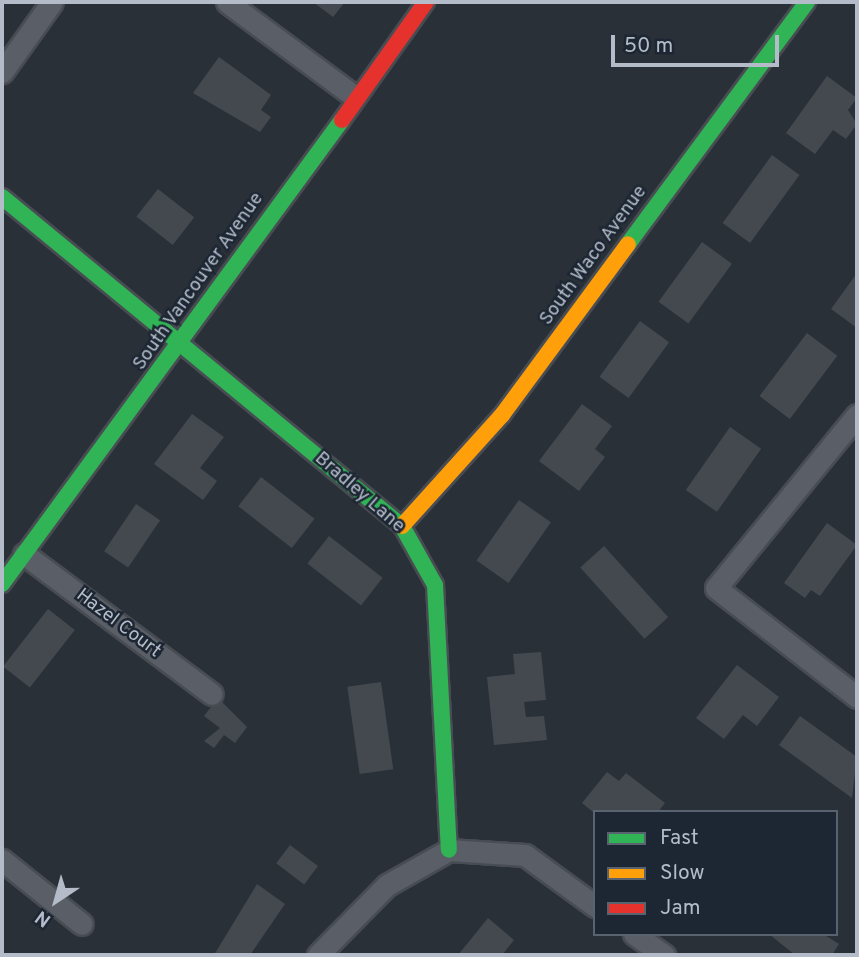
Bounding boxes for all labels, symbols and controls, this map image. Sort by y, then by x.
scale bar [614,21,782,65]
text: 50 m [624,33,673,60]
street label: South Waco Avenue [535,181,653,331]
street label: South Vancouver Avenue [129,188,269,376]
street label: Bradley Lane [309,448,409,538]
street label: Hazel Court [71,585,165,663]
legend [593,810,838,936]
text: Fast [660,825,699,852]
text: Slow [660,860,705,887]
north arrow [21,866,91,936]
text: Jam [660,895,701,922]
text: N [31,904,56,932]

